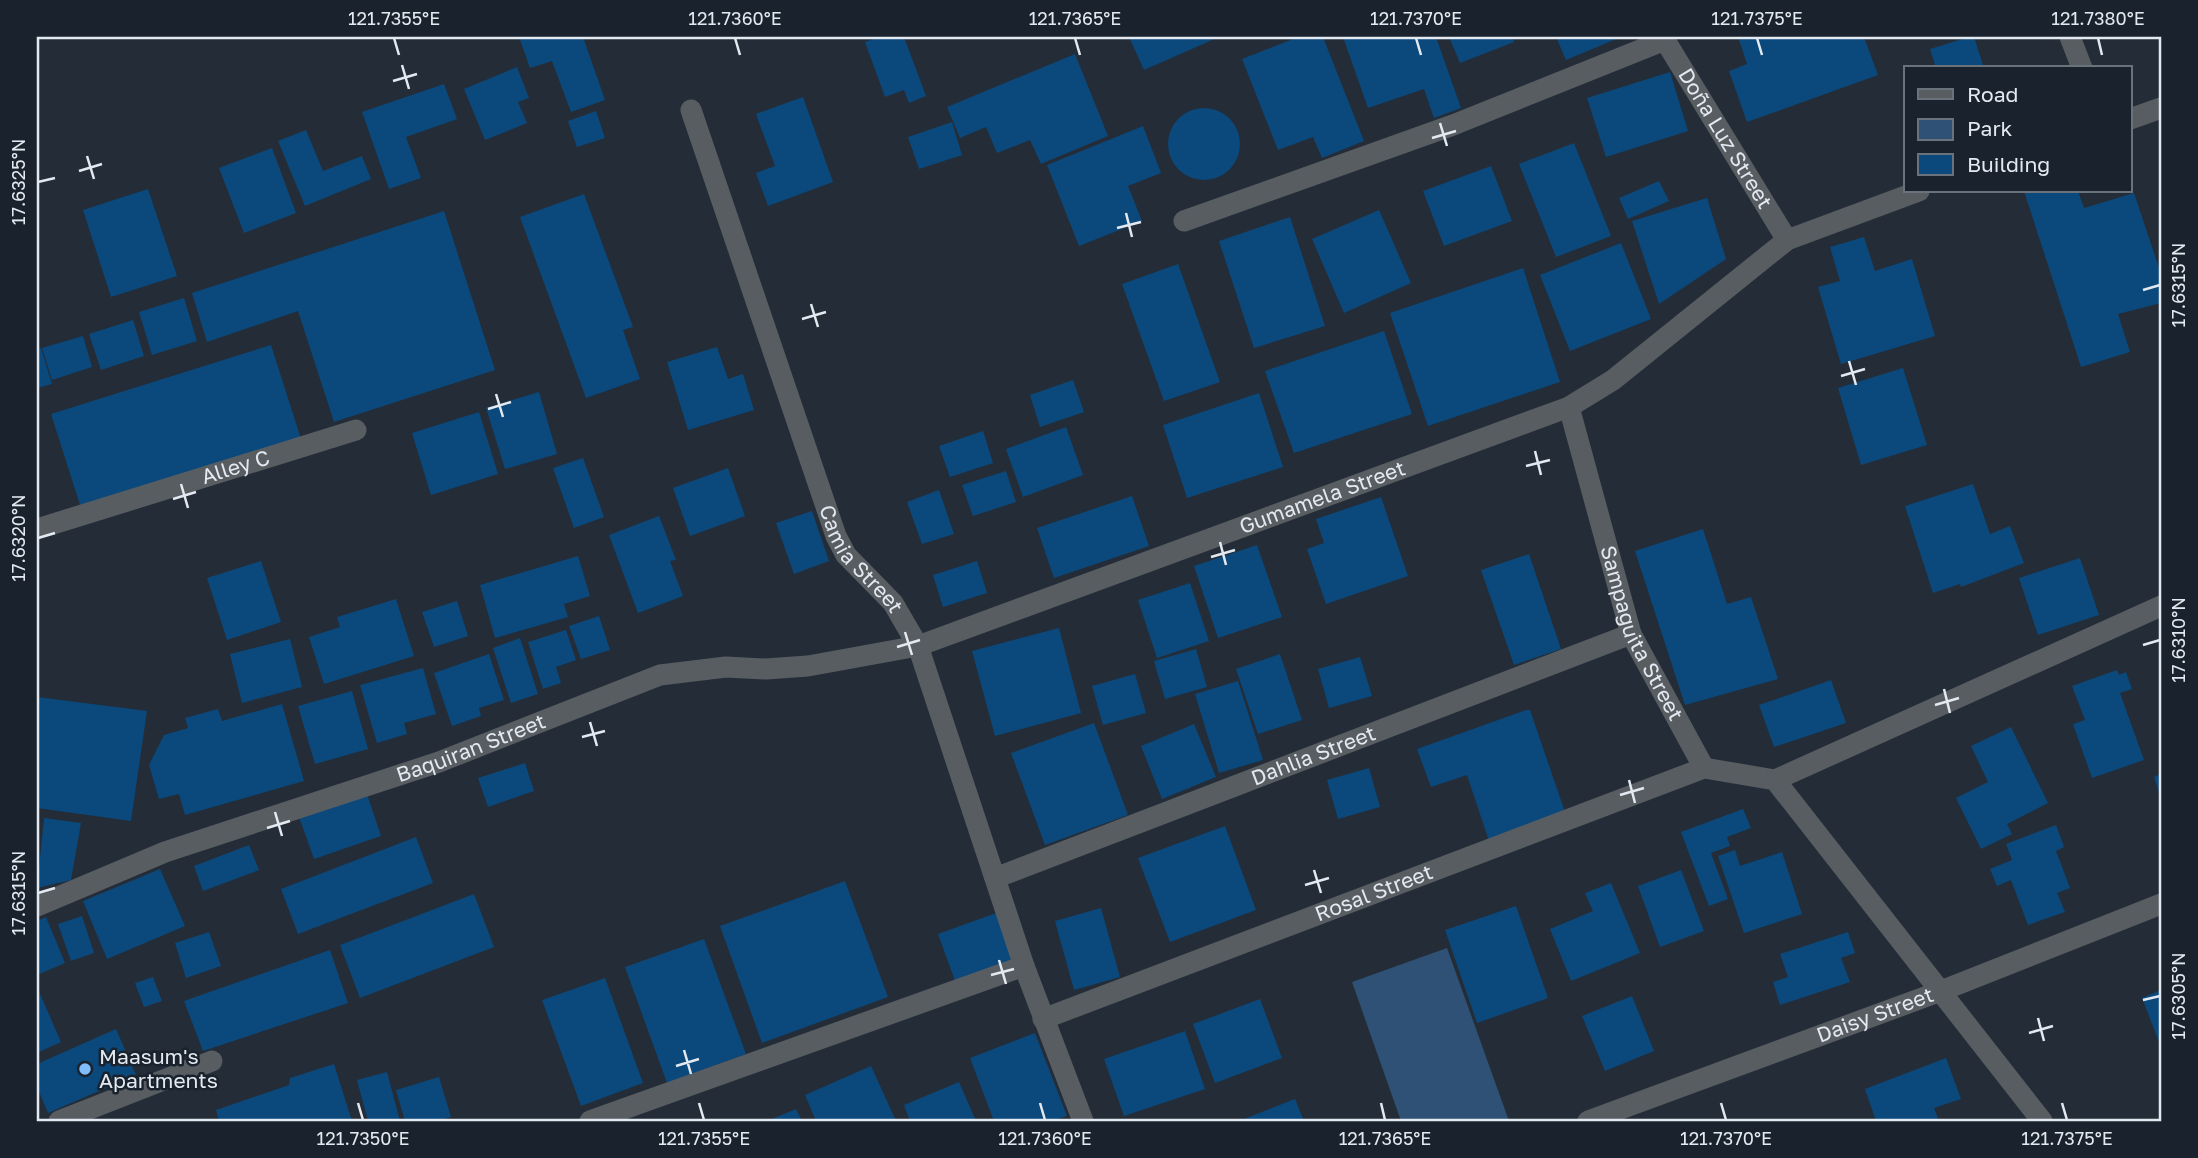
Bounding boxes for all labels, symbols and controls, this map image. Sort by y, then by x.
text: 121.7355°E [348,7,440,29]
text: 121.7360°E [688,7,782,29]
text: 121.7365°E [1029,7,1121,29]
text: 121.7370°E [1370,7,1462,29]
text: 121.7375°E [1711,7,1803,29]
text: 121.7380°E [2051,7,2145,29]
street label: Doña Luz Street [1673,63,1779,213]
legend [1904,66,2132,192]
text: Road [1967,81,2018,107]
text: Park [1967,115,2013,141]
text: 17.6325°N [7,139,29,225]
text: Building [1967,151,2050,177]
text: 17.6315°N [2167,243,2189,327]
street label: Alley C [198,444,273,489]
street label: Gumamela Street [1235,454,1409,539]
text: 17.6320°N [7,494,29,582]
street label: Camia Street [814,501,910,617]
street label: Sampaguita Street [1595,543,1690,725]
text: 17.6310°N [2167,597,2189,683]
street label: Baquiran Street [393,707,549,787]
street label: Dahlia Street [1247,719,1379,791]
text: 17.6315°N [7,851,29,935]
street label: Rosal Street [1311,858,1436,927]
text: 17.6305°N [2167,952,2189,1040]
street label: Daisy Street [1813,981,1937,1048]
place label: Maasum's Apartments [99,1043,218,1093]
marker: Maasum's Apartments [77,1061,93,1077]
text: 121.7350°E [317,1127,409,1149]
text: 121.7355°E [658,1127,750,1149]
text: 121.7360°E [998,1127,1092,1149]
text: 121.7365°E [1339,1127,1431,1149]
text: 121.7370°E [1680,1127,1772,1149]
text: 121.7375°E [2021,1127,2113,1149]

